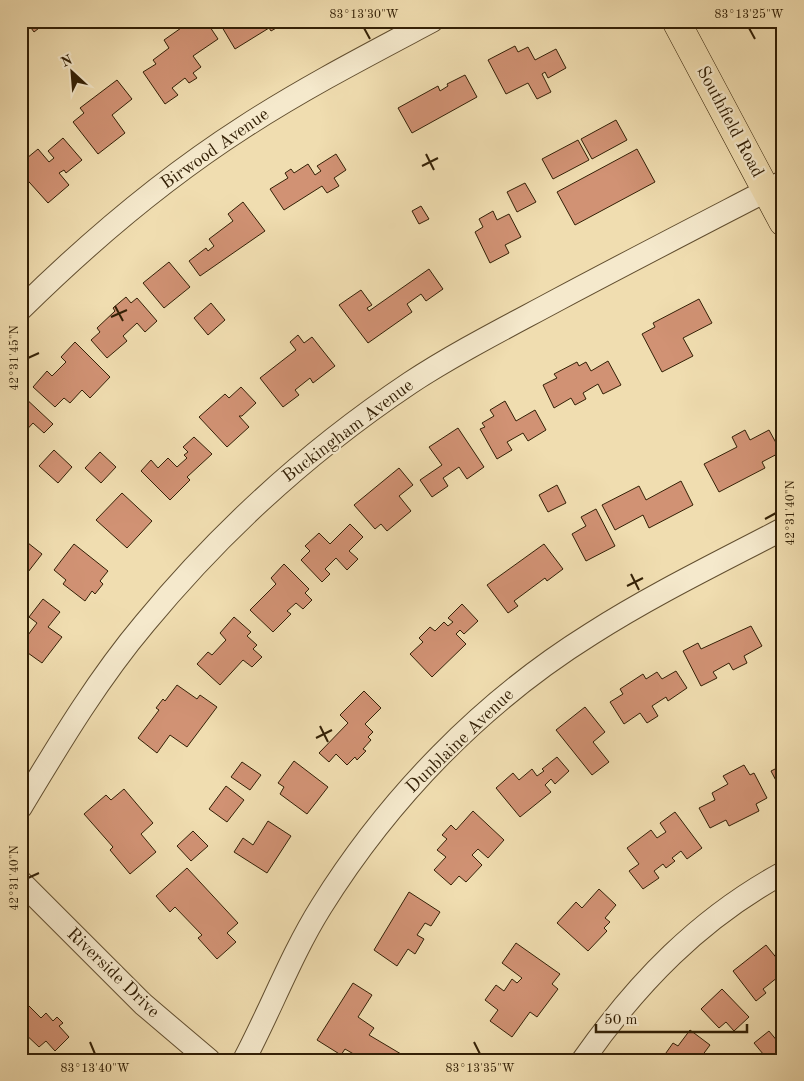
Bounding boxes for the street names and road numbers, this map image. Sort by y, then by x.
street label: Southfield Road [693,63,767,181]
street label: Birwood Avenue [158,105,272,193]
street label: Buckingham Avenue [279,376,417,486]
street label: Dunblaine Avenue [403,685,517,797]
street label: Riverside Drive [63,925,163,1021]

